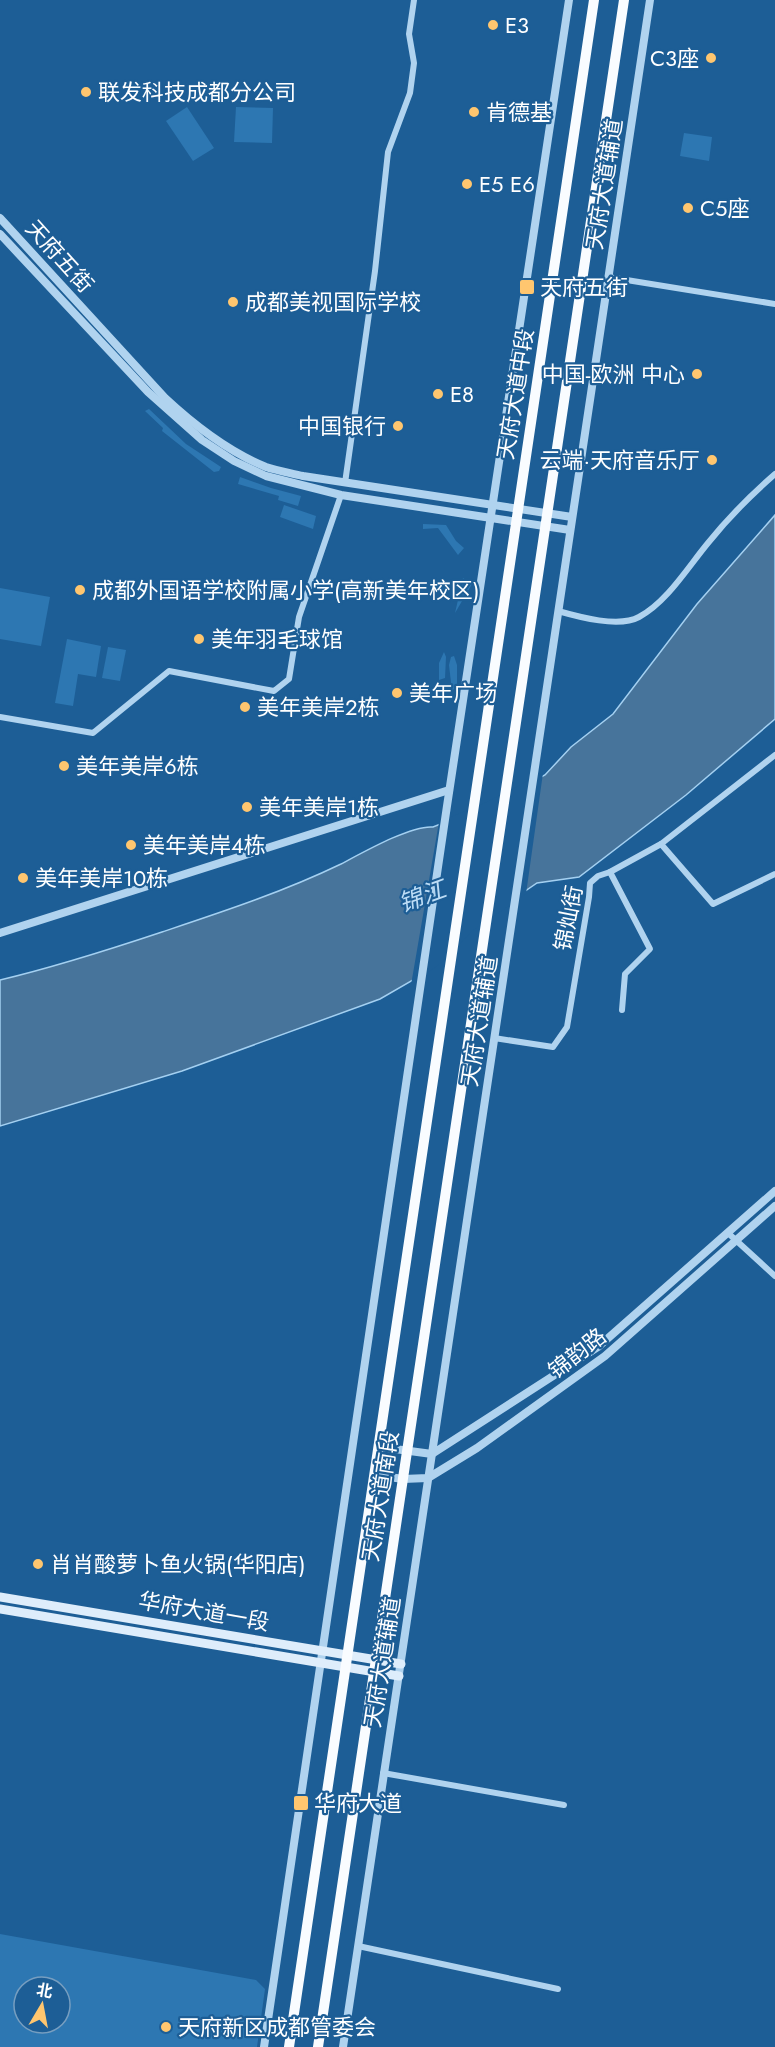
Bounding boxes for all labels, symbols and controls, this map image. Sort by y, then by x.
place label: E3 [505,9,529,41]
marker: E3 [486,18,500,32]
place label: C3座 [650,42,699,74]
marker: C3座 [704,51,718,65]
place label: 联发科技成都分公司 [98,76,296,108]
marker: 联发科技成都分公司 [79,85,93,99]
place label: 肯德基 [486,96,552,128]
marker: 肯德基 [467,105,481,119]
street label: 天府大道辅道 [578,116,630,252]
place label: E5 E6 [479,168,535,200]
marker: E5 E6 [460,177,474,191]
place label: C5座 [700,192,749,224]
marker: C5座 [681,201,695,215]
street label: 天府五街 [19,213,101,299]
place label: 天府五街 [540,271,628,303]
marker: 天府五街 [518,278,536,296]
place label: 成都美视国际学校 [245,286,421,318]
marker: 成都美视国际学校 [226,295,240,309]
street label: 天府大道中段 [489,326,541,462]
place label: 中国-欧洲 中心 [542,358,685,390]
marker: 中国-欧洲 中心 [690,367,704,381]
place label: E8 [450,378,474,410]
marker: E8 [431,387,445,401]
place label: 中国银行 [298,410,386,442]
marker: 中国银行 [391,419,405,433]
place label: 云端·天府音乐厅 [539,444,700,476]
marker: 云端·天府音乐厅 [705,453,719,467]
place label: 成都外国语学校附属小学(高新美年校区) [92,574,480,606]
marker: 成都外国语学校附属小学(高新美年校区) [73,583,87,597]
place label: 美年羽毛球馆 [211,623,343,655]
marker: 美年羽毛球馆 [192,632,206,646]
place label: 美年广场 [409,677,497,709]
marker: 美年广场 [390,686,404,700]
place label: 美年美岸2栋 [257,691,380,723]
marker: 美年美岸2栋 [238,700,252,714]
place label: 美年美岸6栋 [76,750,199,782]
marker: 美年美岸6栋 [57,759,71,773]
place label: 美年美岸1栋 [259,791,379,823]
marker: 美年美岸1栋 [240,800,254,814]
place label: 美年美岸4栋 [143,829,266,861]
marker: 美年美岸4栋 [124,838,138,852]
place label: 美年美岸10栋 [35,862,168,894]
water label: 锦江 [393,870,453,921]
marker: 美年美岸10栋 [16,871,30,885]
street label: 锦灿街 [546,883,590,953]
street label: 天府大道辅道 [453,953,505,1089]
street label: 锦韵路 [541,1320,613,1386]
street label: 天府大道南段 [354,1428,406,1564]
place label: 肖肖酸萝卜鱼火锅(华阳店) [50,1548,306,1580]
marker: 肖肖酸萝卜鱼火锅(华阳店) [31,1557,45,1571]
street label: 华府大道一段 [136,1584,272,1638]
street label: 天府大道辅道 [356,1594,408,1730]
place label: 华府大道 [314,1787,402,1819]
marker: 华府大道 [292,1794,310,1812]
north arrow [12,1975,72,2035]
text: 北 [35,1978,54,2003]
place label: 天府新区成都管委会 [178,2011,376,2043]
marker: 天府新区成都管委会 [159,2020,173,2034]

